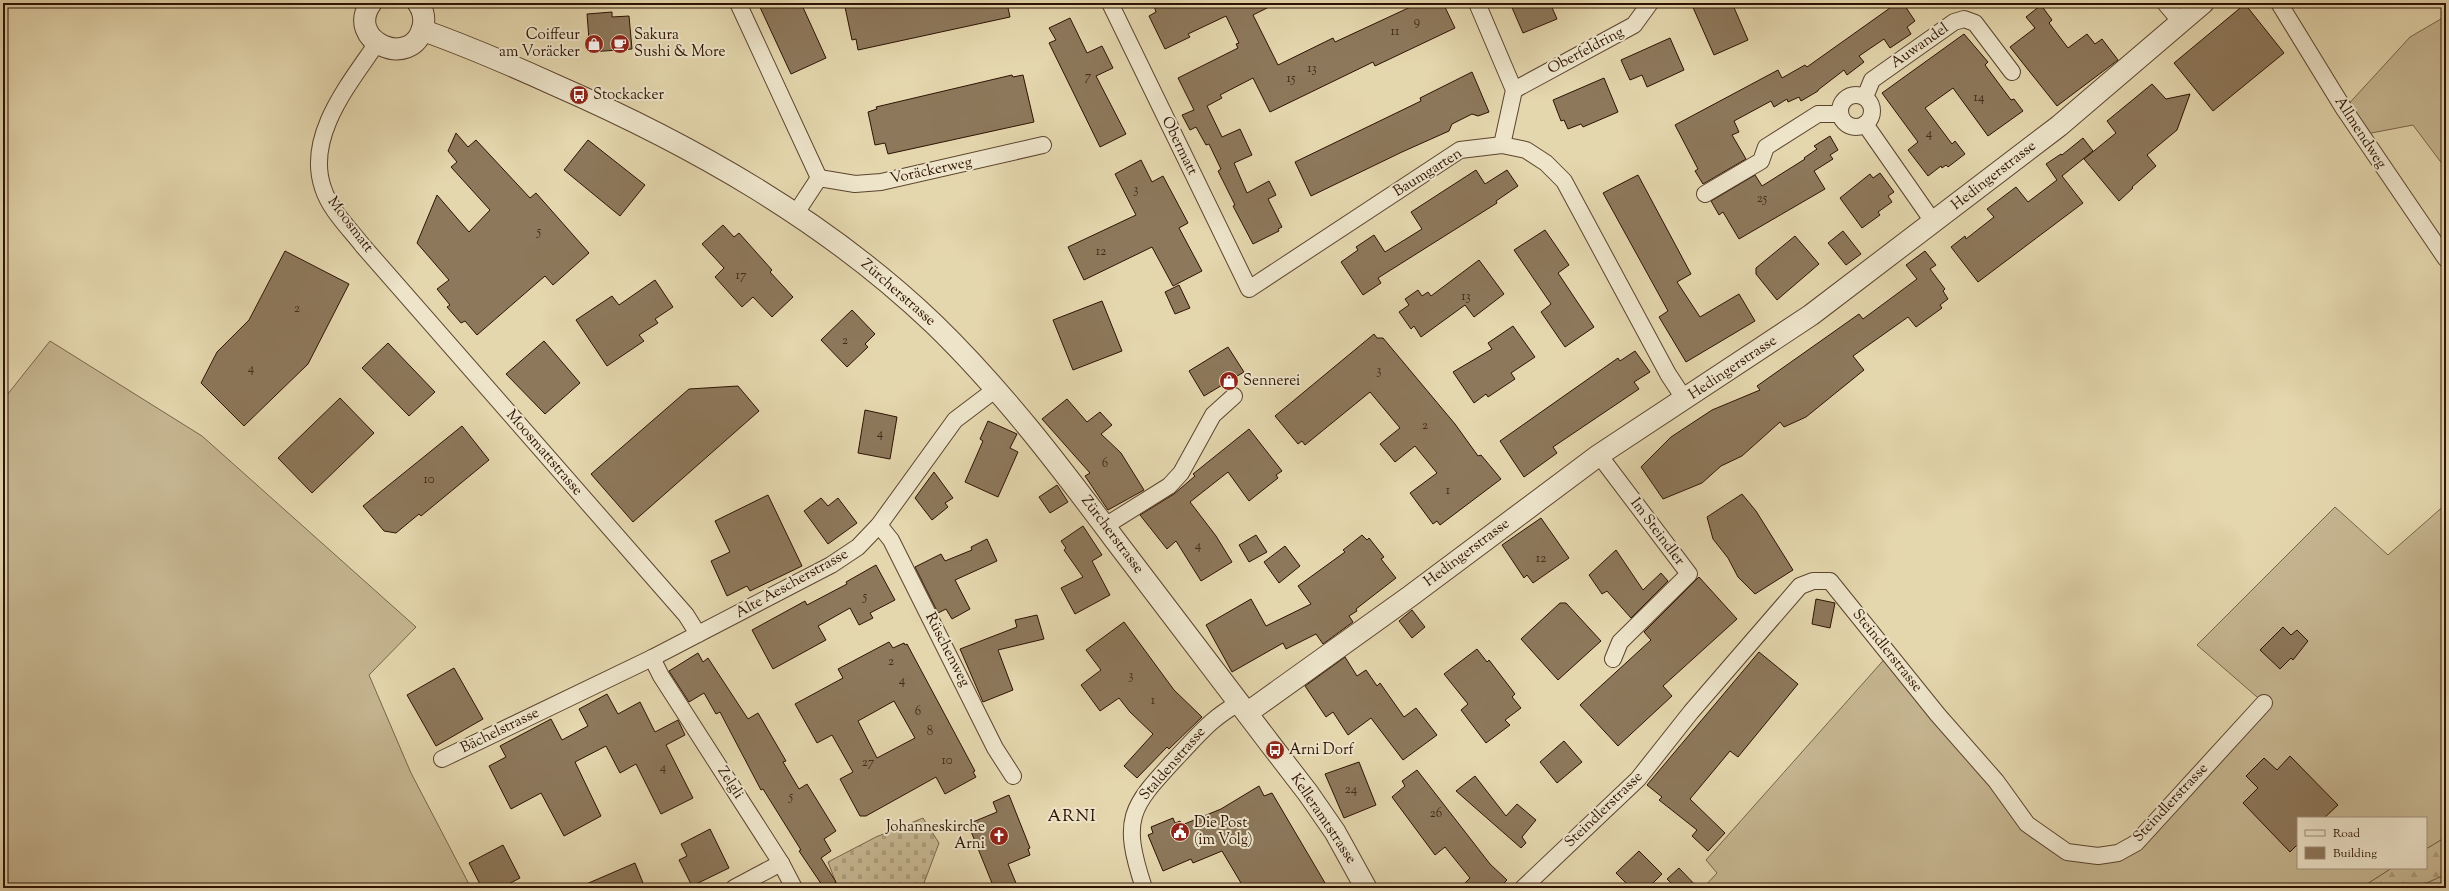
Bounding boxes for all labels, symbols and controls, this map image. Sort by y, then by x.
house number: 9 [1414,13,1420,31]
street label: Auwandel [1887,18,1953,74]
street label: Oberfeldring [1544,22,1628,80]
house number: 11 [1391,23,1400,41]
place label: Coiffeur am Voräcker [499,25,580,63]
place label: Sakura Sushi & More [634,25,726,63]
shop icon: Coiffeur am Voräcker [583,33,605,55]
cafe icon: Sakura Sushi & More [609,33,631,55]
house number: 13 [1307,60,1317,78]
house number: 7 [1085,68,1092,86]
house number: 15 [1287,70,1296,88]
bus stop icon: Stockacker [568,84,590,106]
place label: Stockacker [593,85,664,106]
house number: 14 [1974,89,1985,107]
street label: Allmendweg [2329,93,2391,173]
street label: Obermatt [1156,113,1202,179]
house number: 4 [1926,125,1933,143]
street label: Hedingerstrasse [1947,136,2041,216]
street label: Baumgarten [1389,143,1467,202]
street label: Voräckerweg [888,152,974,190]
house number: 3 [1133,181,1139,199]
house number: 25 [1757,190,1768,208]
street label: Moosmatt [322,193,378,257]
house number: 5 [536,223,542,241]
house number: 12 [1096,243,1106,261]
street label: Zürcherstrasse [856,255,940,331]
house number: 17 [736,267,747,285]
house number: 13 [1461,288,1471,306]
house number: 2 [294,300,300,318]
street label: Hedingerstrasse [1685,331,1781,405]
house number: 2 [842,332,848,350]
house number: 4 [248,360,255,378]
house number: 3 [1376,362,1382,380]
shop icon: Sennerei [1218,370,1240,392]
place label: Sennerei [1243,371,1300,392]
street label: Moosmattstrasse [501,405,587,501]
house number: 2 [1422,417,1428,435]
house number: 4 [877,425,884,443]
house number: 6 [1102,455,1108,473]
house number: 10 [423,471,435,489]
house number: 1 [1446,482,1451,500]
street label: Zürcherstrasse [1076,492,1148,578]
street label: Im Steindler [1625,494,1690,570]
street label: Hedingerstrasse [1420,514,1514,592]
house number: 4 [1195,537,1202,555]
street label: Alte Aescherstrasse [732,544,852,624]
house number: 12 [1536,550,1546,568]
house number: 5 [862,588,868,606]
street label: Steindlerstrasse [1847,605,1927,697]
street label: Rüschenweg [919,609,975,691]
house number: 2 [888,653,894,671]
house number: 3 [1128,667,1134,685]
house number: 4 [899,672,906,690]
house number: 1 [1151,692,1156,710]
street label: Bächelstrasse [457,703,543,759]
house number: 6 [915,703,921,721]
house number: 8 [927,723,933,741]
street label: Staldenstrasse [1135,723,1211,805]
bus stop icon: Arni Dorf [1264,739,1286,761]
place label: Arni Dorf [1289,740,1355,761]
house number: 10 [941,752,953,770]
house number: 27 [862,754,875,772]
house number: 4 [660,759,667,777]
street label: Steindlerstrasse [2129,759,2213,847]
street label: Zelgli [712,763,748,803]
street label: Steindlerstrasse [1560,767,1648,853]
street label: Kelleramtstrasse [1285,770,1361,868]
house number: 24 [1345,781,1358,799]
house number: 5 [788,788,794,806]
district label: ARNI [1047,805,1097,829]
house number: 26 [1430,805,1442,823]
place label: Die Post (im Volg) [1194,813,1253,851]
place label: Johanneskirche Arni [885,817,985,855]
legend [2297,817,2427,869]
public building icon: Die Post (im Volg) [1169,821,1191,843]
church icon: Johanneskirche Arni [988,825,1010,847]
text: Road [2333,825,2360,843]
text: Building [2333,845,2377,863]

